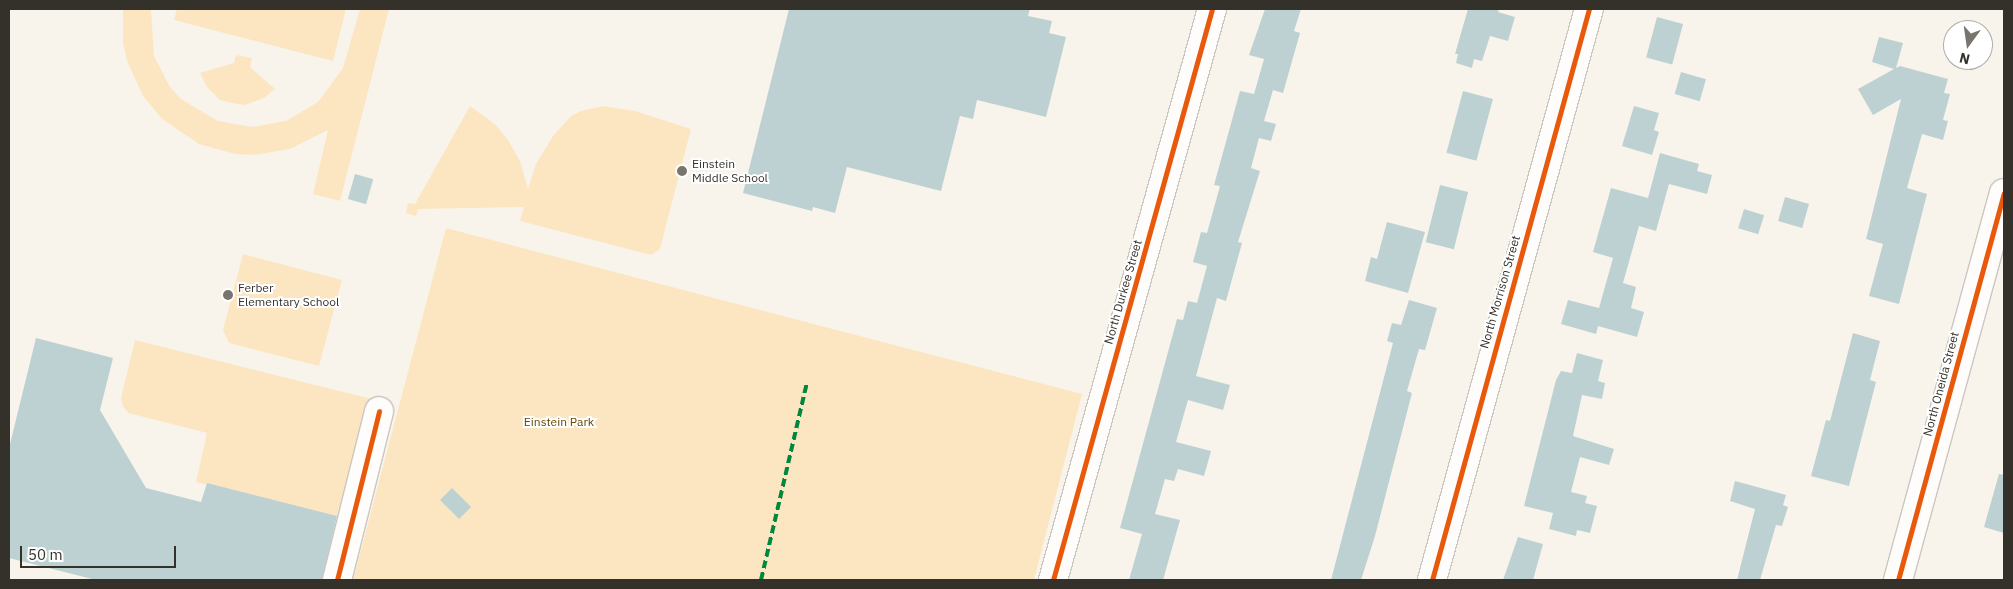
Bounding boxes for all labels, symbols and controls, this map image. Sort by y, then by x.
north arrow [1943,20,1993,70]
text: N [1958,49,1972,69]
place label: Einstein Middle School [692,157,768,185]
marker: Einstein Middle School [676,165,688,177]
street label: North Morrison Street [1477,234,1523,350]
street label: North Durkee Street [1101,238,1145,346]
place label: Ferber Elementary School [238,281,339,309]
marker: Ferber Elementary School [222,289,234,301]
street label: North Oneida Street [1920,330,1962,438]
park label: Einstein Park [524,415,594,429]
scale bar [22,536,179,568]
text: 50 m [28,545,63,564]

